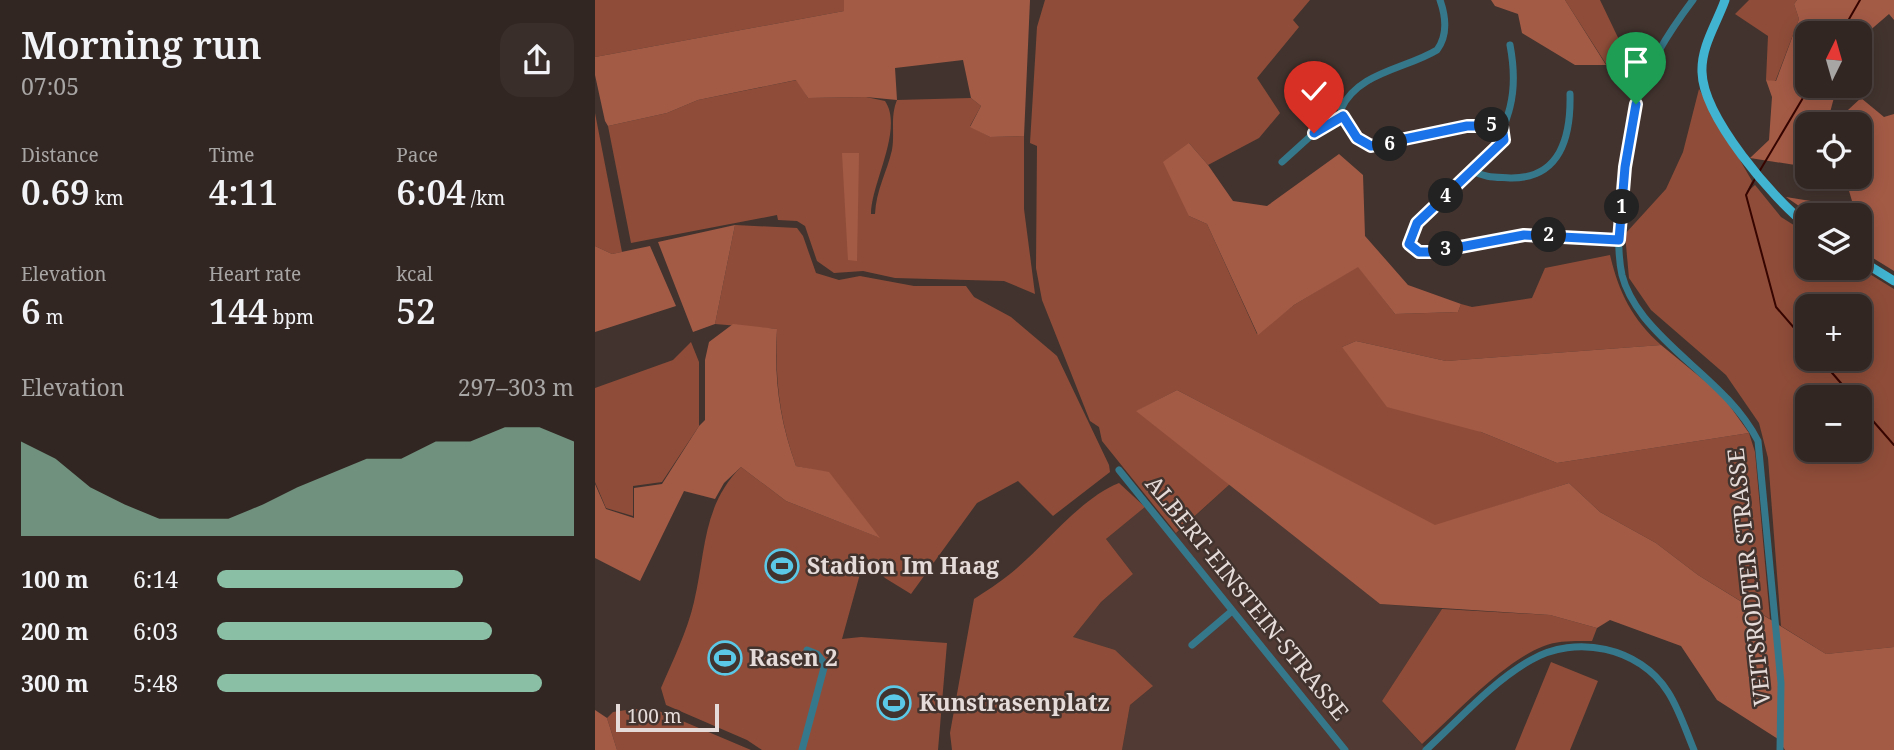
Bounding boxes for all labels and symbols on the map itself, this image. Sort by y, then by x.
north arrow [1795,21,1873,98]
pin [1606,32,1666,104]
pin [1284,61,1344,133]
pin: 5 [1475,108,1509,142]
pin: 6 [1373,127,1407,162]
pin: 4 [1429,178,1463,214]
pin: 1 [1605,190,1639,224]
pin: 2 [1531,218,1567,252]
pin: 3 [1429,232,1463,266]
street label: VEITSRODTER STRASSE [1719,447,1777,708]
street label: ALBERT-EINSTEIN-STRASSE [1139,468,1357,727]
sports icon: Stadion Im Haag [763,547,801,585]
place label: Stadion Im Haag [807,549,999,581]
sports icon: Rasen 2 [706,639,744,677]
place label: Rasen 2 [749,641,838,673]
sports icon: Kunstrasenplatz [875,684,913,722]
place label: Kunstrasenplatz [919,686,1110,718]
scale bar [616,701,719,733]

